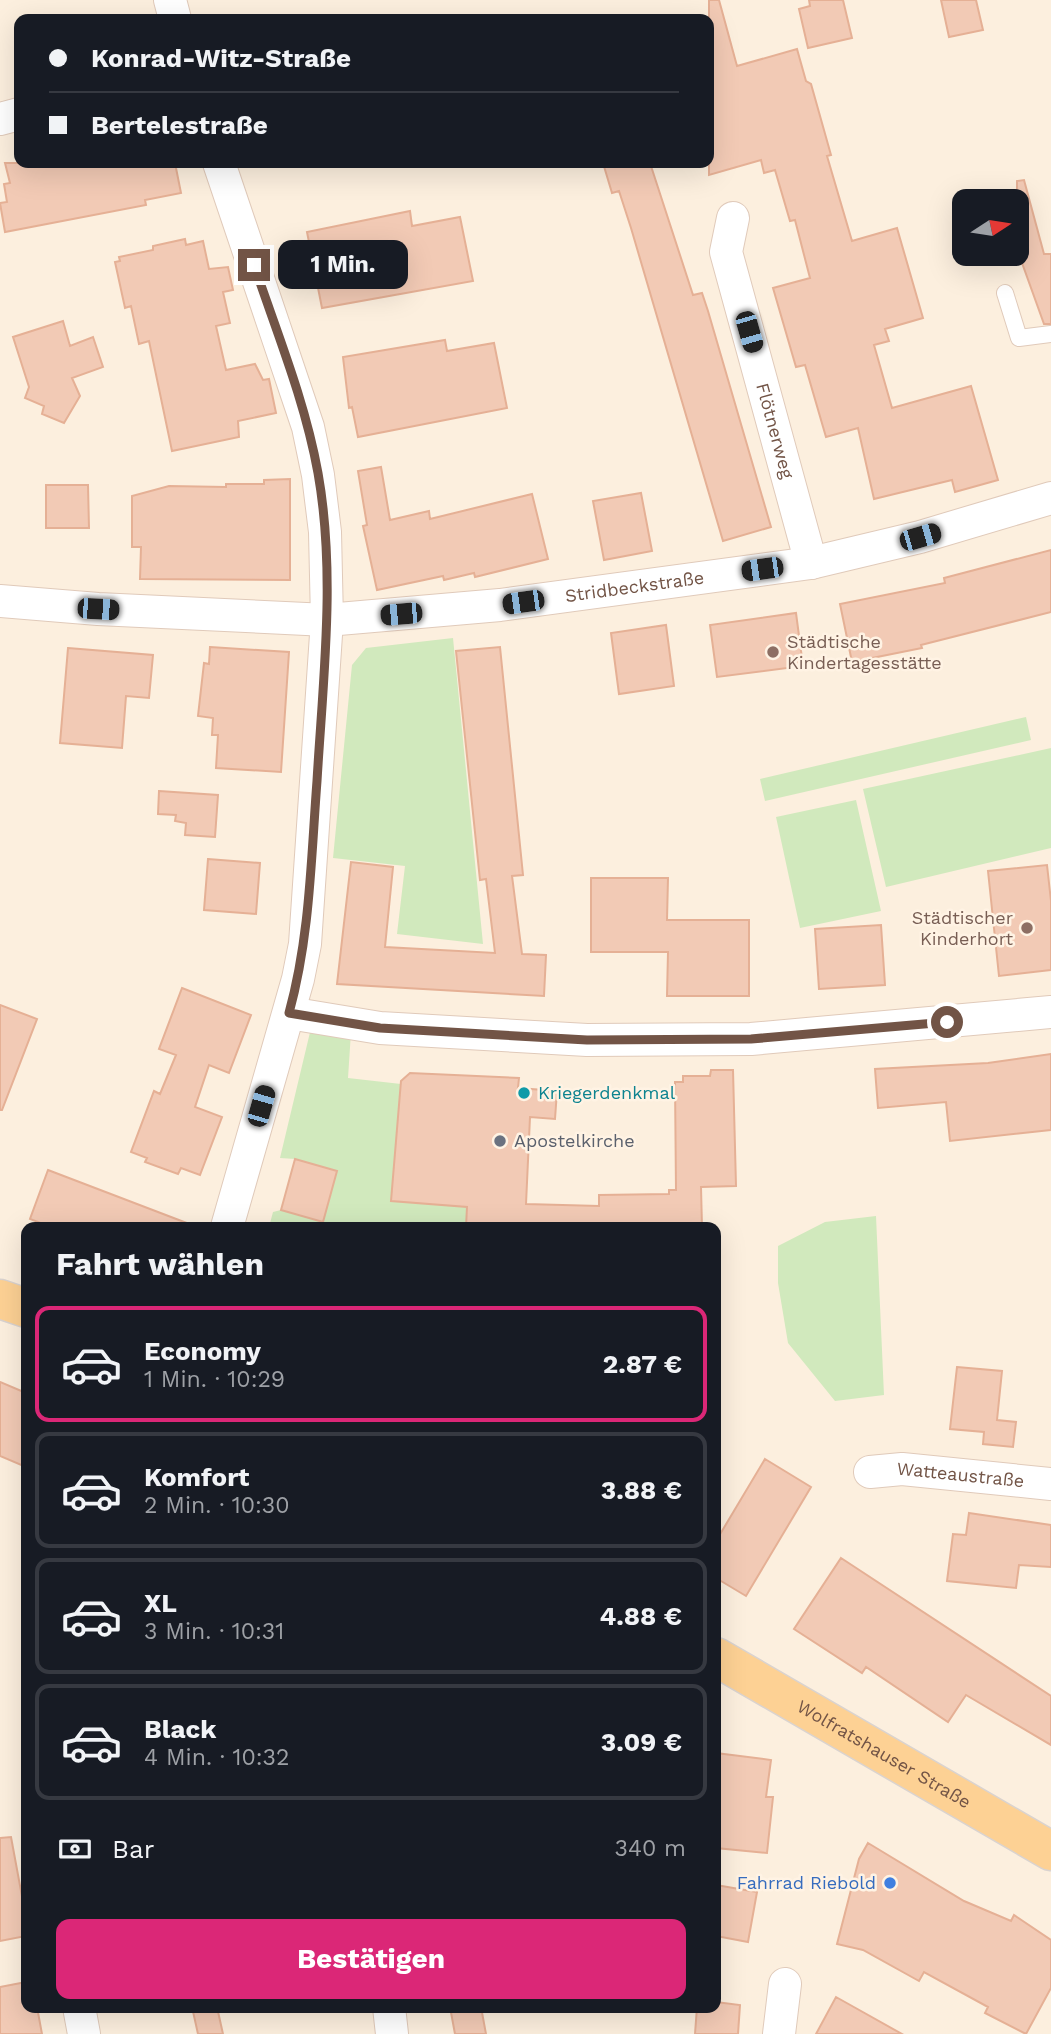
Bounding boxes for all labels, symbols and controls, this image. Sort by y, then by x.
text: Konrad-Witz-Straße [91,43,351,73]
text: Bertelestraße [91,110,268,140]
north arrow [952,189,1029,266]
map controls [952,189,1029,266]
callout: 1 Min. [278,240,408,290]
route end [238,249,270,281]
text: 1 Min. [310,251,376,278]
car [734,309,765,355]
street label: Flötnerweg [752,380,799,481]
car [897,521,944,553]
car [740,556,785,582]
street label: Stridbeckstraße [564,567,705,606]
car [501,589,546,615]
car [77,597,120,621]
car [380,602,423,626]
place label: Städtische Kindertagesstätte [787,631,942,673]
marker: Städtische Kindertagesstätte [765,644,781,660]
place label: Städtischer Kinderhort [912,907,1013,949]
marker: Städtischer Kinderhort [1019,920,1035,936]
route start [931,1006,963,1038]
place label: Kriegerdenkmal [538,1082,676,1103]
car [246,1083,277,1129]
marker: Kriegerdenkmal [516,1085,532,1101]
place label: Apostelkirche [514,1130,635,1151]
marker: Apostelkirche [492,1133,508,1149]
text: Fahrt wählen [56,1245,264,1283]
icon: car [60,1333,123,1396]
text: Economy [144,1336,261,1366]
text: 2.87 € [603,1349,682,1379]
text: 1 Min. · 10:29 [144,1366,285,1393]
street label: Watteaustraße [896,1458,1025,1491]
icon: car [60,1459,123,1522]
text: Komfort [144,1462,249,1492]
text: 3.88 € [601,1475,682,1505]
text: 2 Min. · 10:30 [144,1492,290,1519]
icon: car [60,1585,123,1648]
text: XL [144,1588,177,1618]
text: 4.88 € [599,1601,682,1631]
text: 3 Min. · 10:31 [144,1618,284,1645]
street label: Wolfratshauser Straße [793,1695,975,1812]
icon: car [60,1711,123,1774]
text: Black [144,1714,216,1744]
text: 3.09 € [601,1727,682,1757]
text: 4 Min. · 10:32 [144,1744,289,1771]
icon: cash [56,1830,94,1868]
text: Bar [112,1834,154,1864]
text: 340 m [614,1835,686,1862]
place label: Fahrrad Riebold [737,1872,876,1893]
marker: Fahrrad Riebold [882,1875,898,1891]
button: Bestätigen [56,1919,686,1999]

